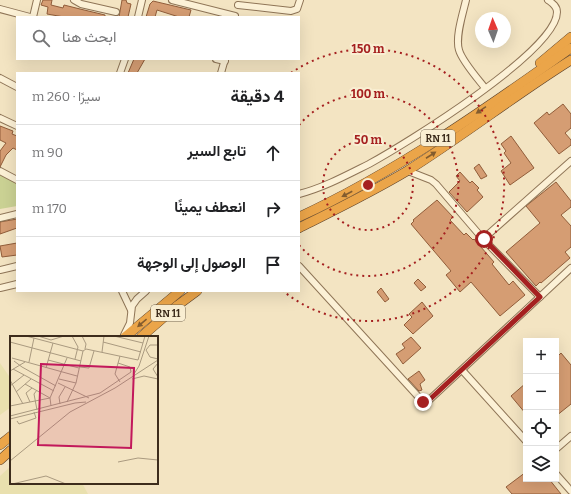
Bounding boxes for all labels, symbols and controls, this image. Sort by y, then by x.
north arrow [475,12,511,48]
search box [16,16,300,60]
icon: search [30,27,52,49]
text: ابحث هنا [62,28,116,46]
text: 150 m [352,42,385,56]
text: 4 دقيقة [230,86,284,107]
text: 100 m [351,87,386,101]
text: سيرًا · 260 m [32,89,101,104]
one-way arrow [476,106,486,114]
road number: RN 11 [421,130,455,146]
text: 50 m [354,133,382,147]
text: تابع السير [187,142,246,160]
icon: ahead [262,142,284,164]
text: 90 m [32,145,63,160]
one-way arrow [426,151,436,159]
centre of rings [361,178,375,192]
one-way arrow [341,190,353,197]
text: انعطف يمينًا [174,198,246,216]
icon: right [262,198,284,220]
text: 170 m [32,201,67,216]
route start [475,230,493,248]
text: الوصول إلى الوجهة [137,254,246,272]
icon: arrive [262,254,284,276]
road number: RN 11 [151,305,185,321]
one-way arrow [136,318,147,327]
inset map [10,336,158,484]
map controls [523,338,559,482]
button: + [523,338,559,374]
button: − [523,374,559,410]
route end [414,393,432,411]
button: locate [523,410,559,446]
button: layers [523,446,559,482]

